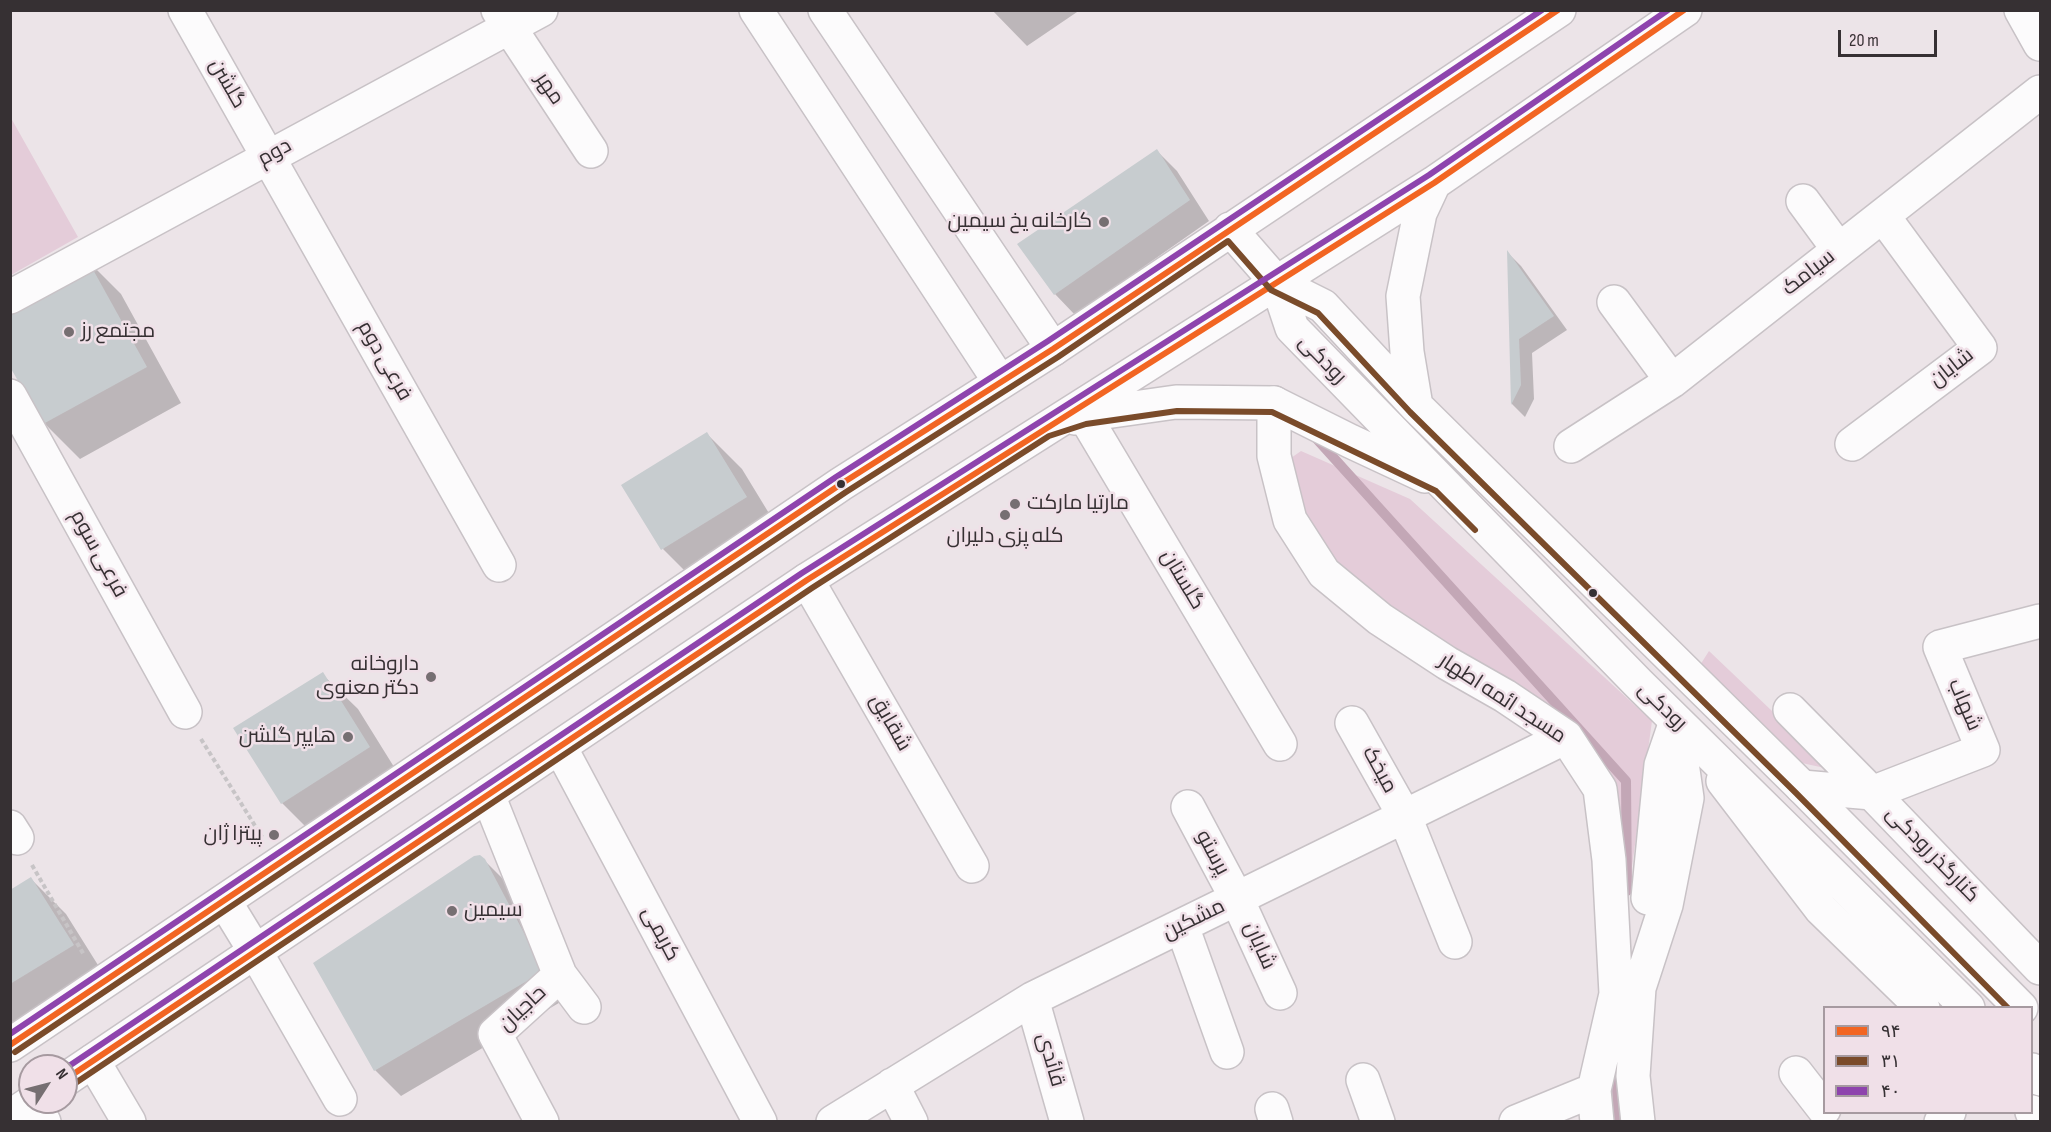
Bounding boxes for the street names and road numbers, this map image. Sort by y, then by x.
street label: گلشن [203,55,251,113]
street label: مهر [529,68,569,110]
street label: دوم [254,134,296,172]
street label: سیامک [1777,244,1841,302]
street label: فرعی دوم [351,317,417,405]
street label: رودکی [1293,330,1351,390]
street label: شایان [1925,343,1979,393]
street label: فرعی سوم [64,506,132,602]
street label: گلستان [1154,546,1210,614]
street label: مسجد ائمه اطهار [1434,649,1570,749]
street label: شهاب [1942,675,1986,735]
street label: رودکی [1632,678,1692,736]
street label: شقایق [864,690,916,756]
street label: میخک [1356,742,1402,798]
street label: کنارگذر رودکی [1880,802,1984,908]
street label: پرستو [1190,826,1234,880]
street label: مشکین [1159,894,1229,946]
street label: کریمی [635,903,685,965]
street label: شایان [1237,918,1281,974]
street label: حاجیان [494,981,552,1037]
street label: قائدی [1030,1030,1070,1090]

